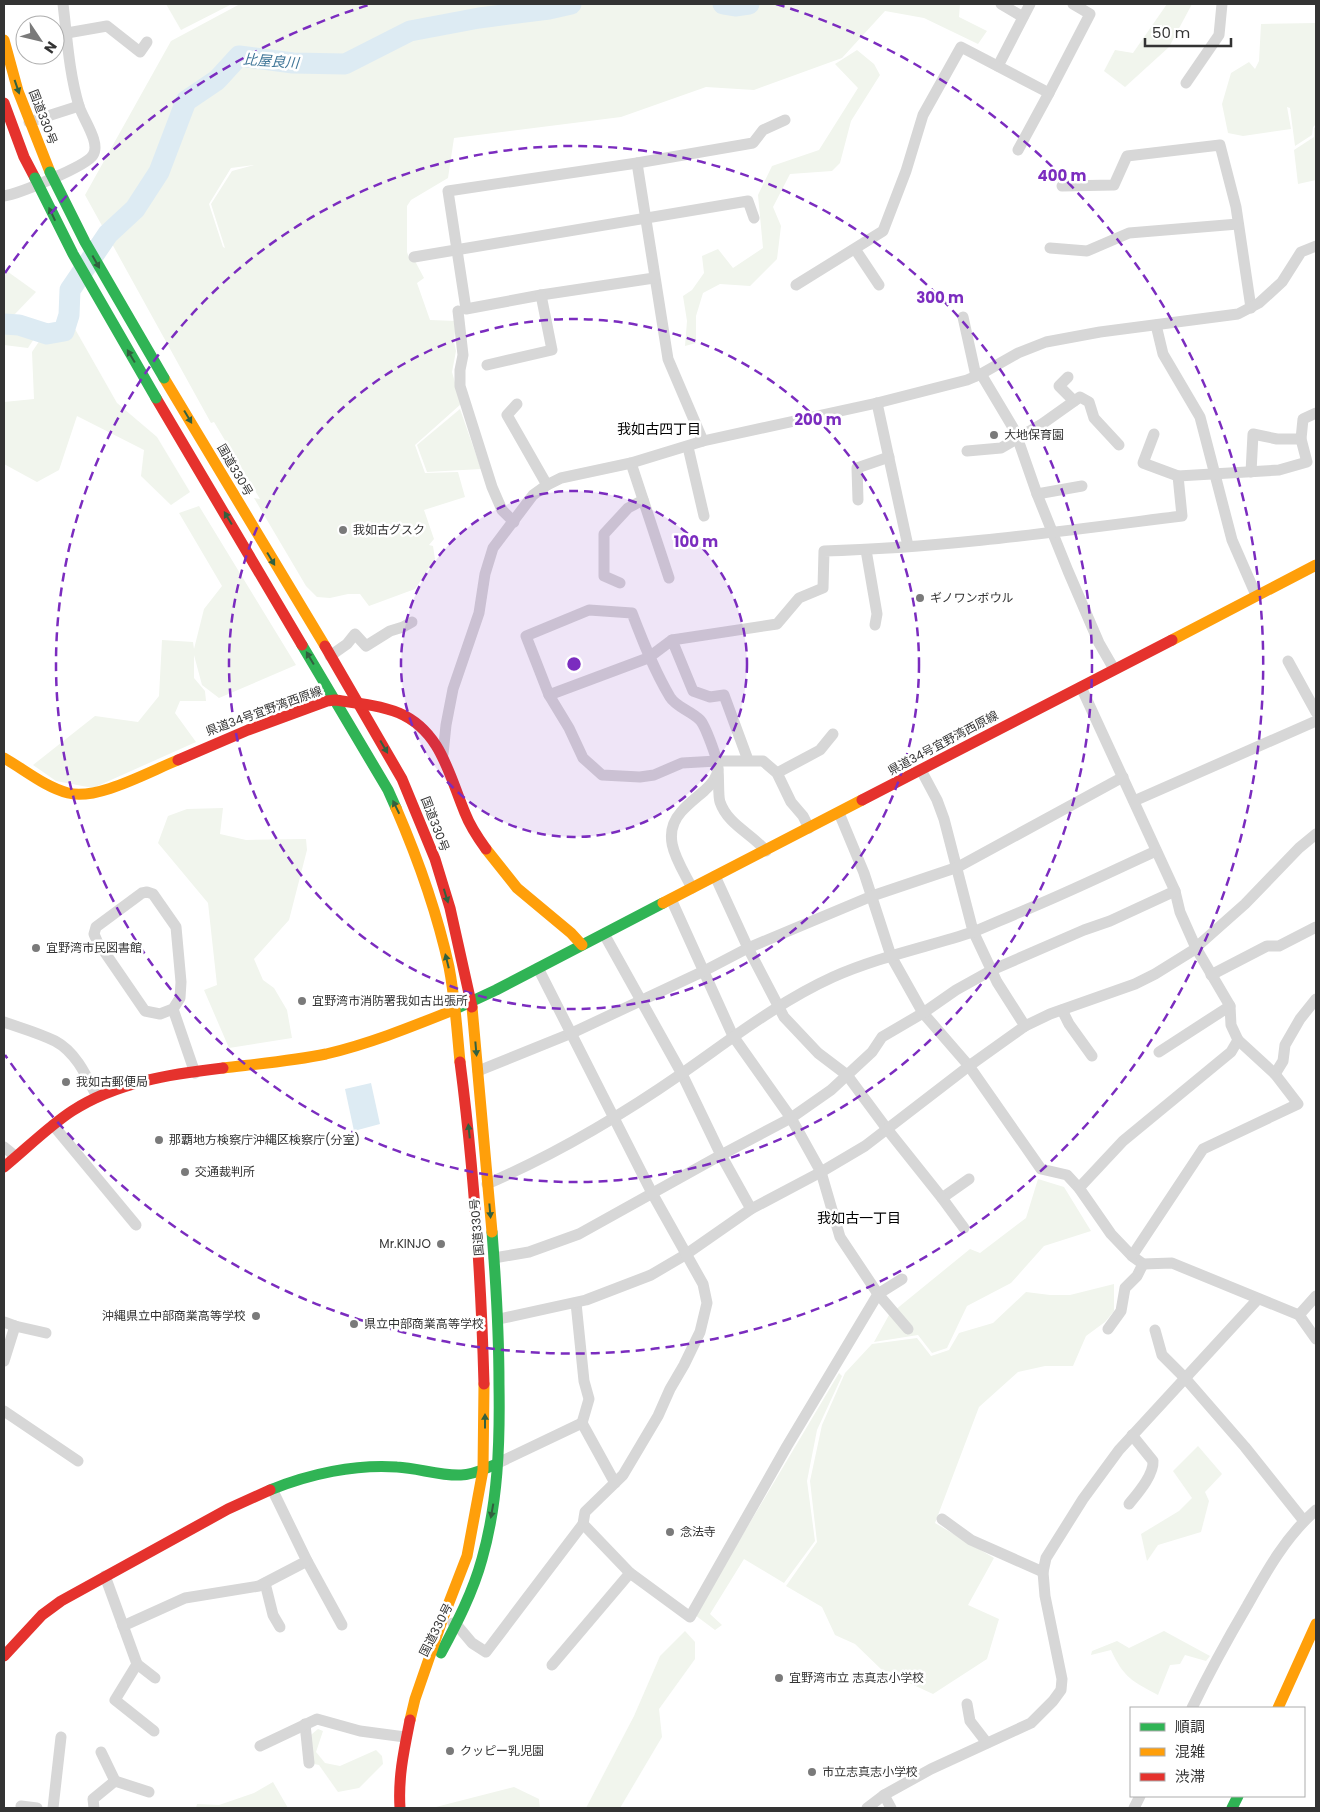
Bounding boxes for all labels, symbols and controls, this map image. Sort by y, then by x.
north arrow [15,15,65,65]
scale bar [1145,15,1231,47]
text: 50 m [1152,22,1190,43]
text: N [39,37,62,58]
water label: 比屋良川 [242,49,302,73]
one-way arrow [13,80,21,95]
street label: 国道330号 [25,87,62,147]
text: 400 m [1038,165,1087,186]
one-way arrow [47,207,55,221]
one-way arrow [92,255,100,270]
text: 300 m [916,287,964,308]
one-way arrow [127,349,136,362]
text: 200 m [794,409,842,430]
one-way arrow [184,410,193,423]
district label: 我如古四丁目 [617,419,701,439]
place label: 大地保育園 [1004,426,1064,443]
marker: 大地保育園 [988,429,1000,441]
street label: 国道330号 [214,441,257,499]
one-way arrow [223,512,232,525]
place label: 我如古グスク [353,521,425,538]
marker: 我如古グスク [337,524,349,536]
text: 100 m [674,531,718,552]
one-way arrow [267,553,276,566]
place label: ギノワンボウル [930,589,1014,606]
marker: ギノワンボウル [914,592,926,604]
one-way arrow [306,652,315,665]
centre of rings [565,655,583,673]
street label: 県道34号宜野湾西原線 [203,682,324,739]
street label: 県道34号宜野湾西原線 [885,706,1001,779]
one-way arrow [380,740,389,753]
street label: 国道330号 [417,794,454,854]
one-way arrow [391,800,399,814]
one-way arrow [443,889,451,904]
place label: 宜野湾市民図書館 [46,939,142,956]
marker: 宜野湾市民図書館 [30,942,42,954]
one-way arrow [443,953,451,968]
place label: 宜野湾市消防署我如古出張所 [312,992,468,1009]
marker: 宜野湾市消防署我如古出張所 [296,995,308,1007]
one-way arrow [472,1041,480,1057]
place label: 我如古郵便局 [76,1073,148,1090]
marker: 我如古郵便局 [60,1076,72,1088]
one-way arrow [465,1122,473,1138]
place label: 那覇地方検察庁沖縄区検察庁(分室) [169,1131,360,1148]
marker: 那覇地方検察庁沖縄区検察庁(分室) [153,1134,165,1146]
place label: 交通裁判所 [195,1163,255,1180]
marker: 交通裁判所 [179,1166,191,1178]
street label: 国道330号 [466,1198,487,1257]
one-way arrow [486,1203,494,1219]
district label: 我如古一丁目 [817,1208,901,1228]
place label: Mr.KINJO [379,1235,431,1252]
marker: Mr.KINJO [435,1238,447,1250]
place label: 沖縄県立中部商業高等学校 [102,1307,246,1324]
marker: 沖縄県立中部商業高等学校 [250,1310,262,1322]
place label: 県立中部商業高等学校 [364,1315,484,1332]
marker: 県立中部商業高等学校 [348,1318,360,1330]
one-way arrow [481,1413,489,1429]
one-way arrow [487,1504,495,1520]
place label: 念法寺 [680,1523,716,1540]
marker: 念法寺 [664,1526,676,1538]
street label: 国道330号 [415,1600,456,1659]
place label: 宜野湾市立 志真志小学校 [789,1669,924,1686]
marker: 宜野湾市立 志真志小学校 [773,1672,785,1684]
legend [1130,1707,1305,1797]
text: 順調 [1175,1716,1205,1737]
text: 混雑 [1175,1741,1205,1762]
place label: クッピー乳児園 [460,1742,544,1759]
marker: クッピー乳児園 [444,1745,456,1757]
place label: 市立志真志小学校 [822,1763,918,1780]
marker: 市立志真志小学校 [806,1766,818,1778]
text: 渋滞 [1175,1766,1205,1787]

